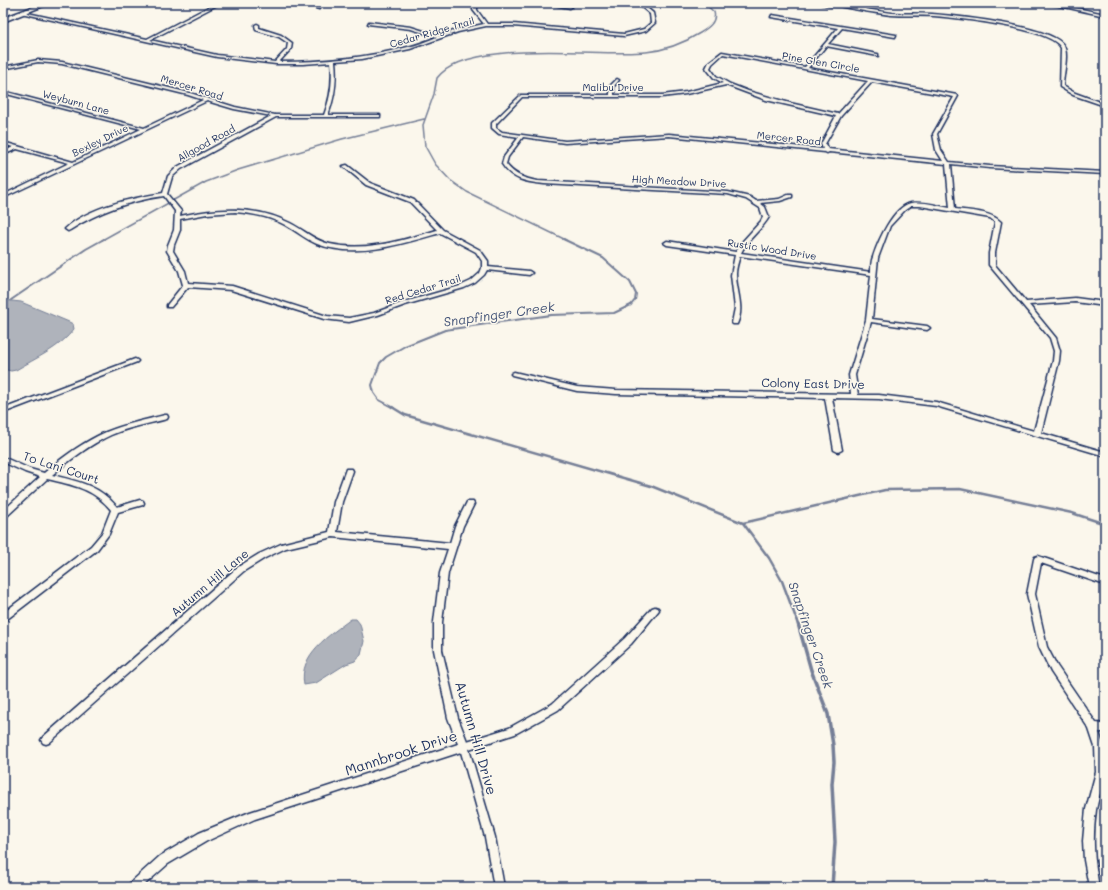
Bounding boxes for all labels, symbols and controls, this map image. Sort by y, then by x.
street label: Cedar Ridge Trail [388,13,476,51]
street label: Pine Glen Circle [781,48,861,76]
street label: Mercer Road [159,71,225,103]
street label: Malibu Drive [582,80,644,94]
street label: Weyburn Lane [41,86,111,118]
street label: Bexley Drive [69,120,131,160]
street label: Allgood Road [175,121,237,165]
street label: Mercer Road [756,128,822,148]
street label: High Meadow Drive [631,172,727,190]
street label: Rustic Wood Drive [727,235,817,263]
street label: Red Cedar Trail [383,271,463,307]
water label: Snapfinger Creek [442,297,557,330]
street label: Colony East Drive [761,374,865,392]
street label: To Lani Court [21,447,101,487]
street label: Autumn Hill Lane [167,545,252,619]
water label: Snapfinger Creek [785,579,838,692]
street label: Autumn Hill Drive [451,679,502,797]
street label: Mannbrook Drive [342,725,459,780]

